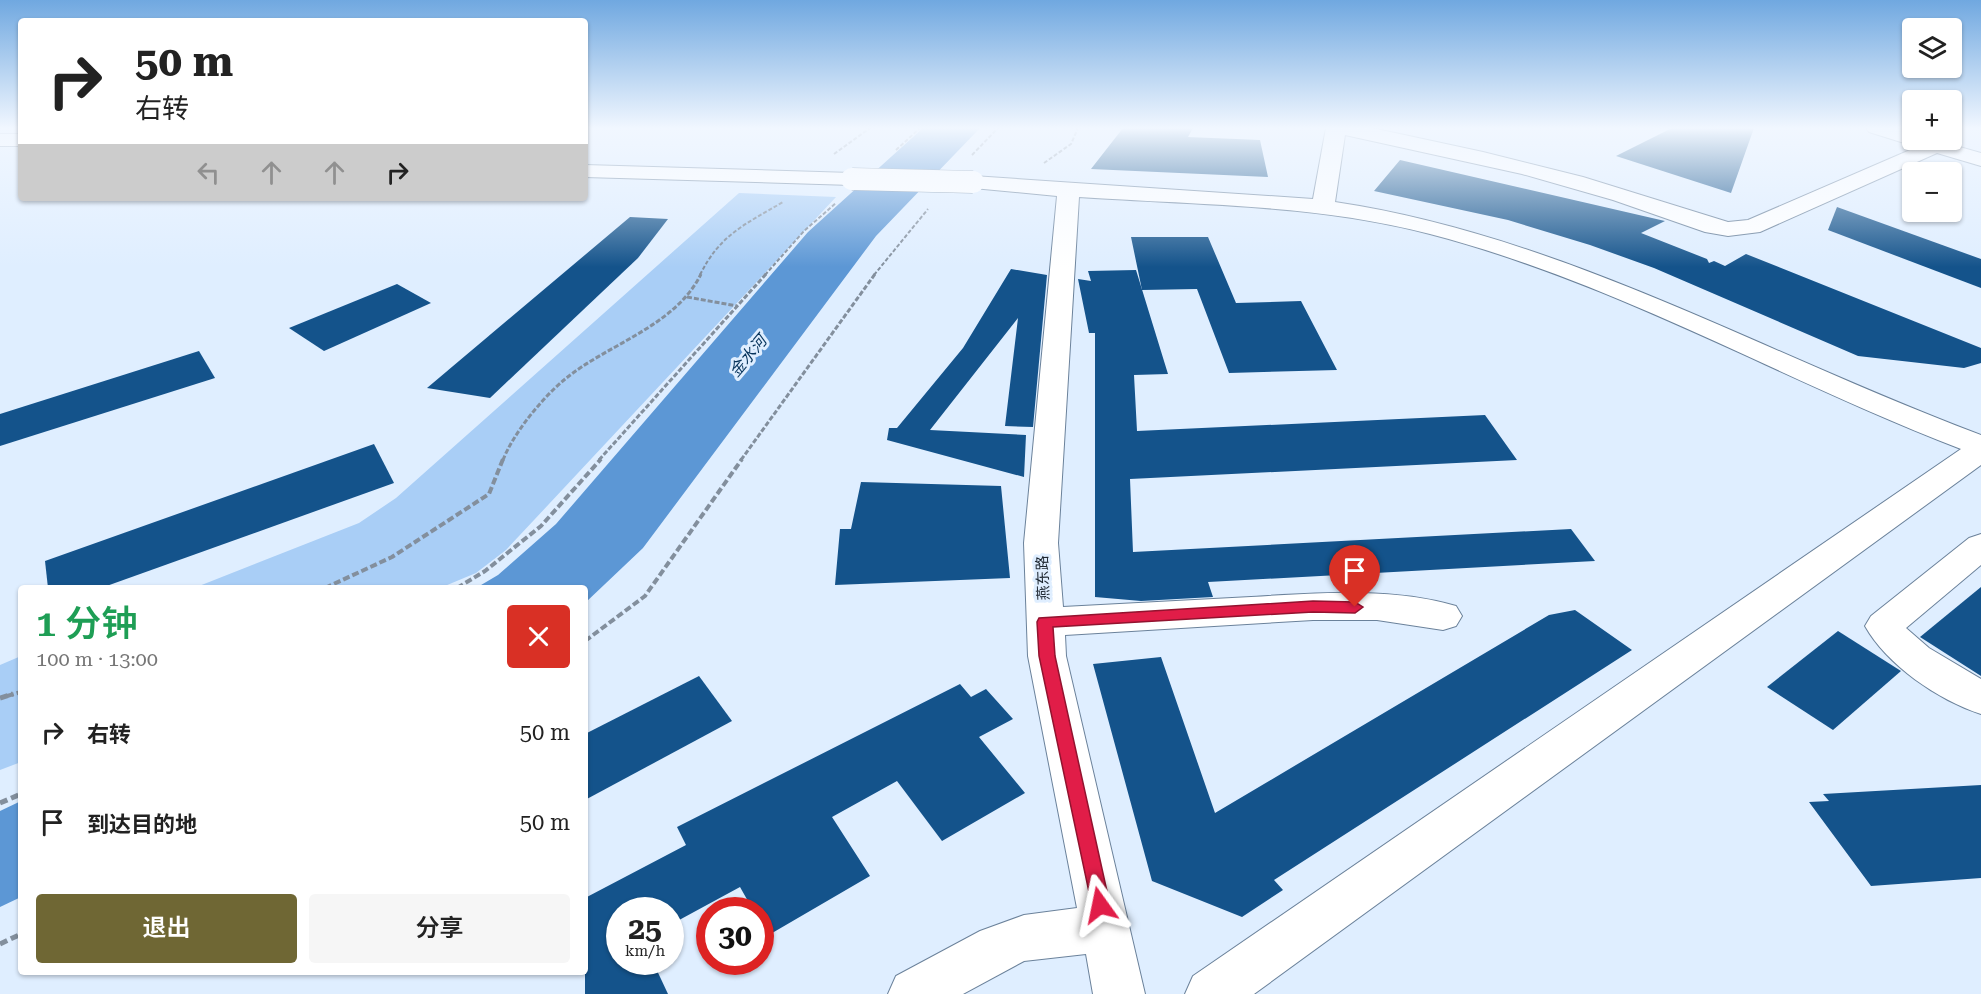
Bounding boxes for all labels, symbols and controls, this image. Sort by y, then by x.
map controls [1902,18,1962,222]
button: layers [1902,18,1962,78]
text: 50 m [135,37,233,86]
icon: right [36,42,114,120]
button: + [1902,90,1962,150]
text: 右转 [135,93,189,125]
icon: left [192,156,225,189]
icon: ahead [255,156,288,189]
icon: ahead [318,156,351,189]
icon: right [381,156,414,189]
button: − [1902,162,1962,222]
water label: 金水河 [725,329,773,380]
pin [1329,545,1380,607]
icon: arrive [1338,554,1371,587]
street label: 燕东路 [1033,555,1053,601]
text: 1 分钟 [36,603,137,645]
button: close [507,605,570,668]
text: 100 m · 13:00 [36,647,158,671]
icon: right [36,716,69,749]
text: 50 m [520,720,570,745]
text: 右转 [87,722,131,747]
icon: arrive [36,806,69,839]
text: 50 m [520,810,570,835]
text: 到达目的地 [87,812,197,837]
position arrow [1068,873,1132,937]
button: 退出 [36,894,297,963]
button: 分享 [309,894,570,963]
speed limit sign: 30 [696,897,774,975]
text: 25 [628,911,662,946]
text: km/h [625,942,665,960]

